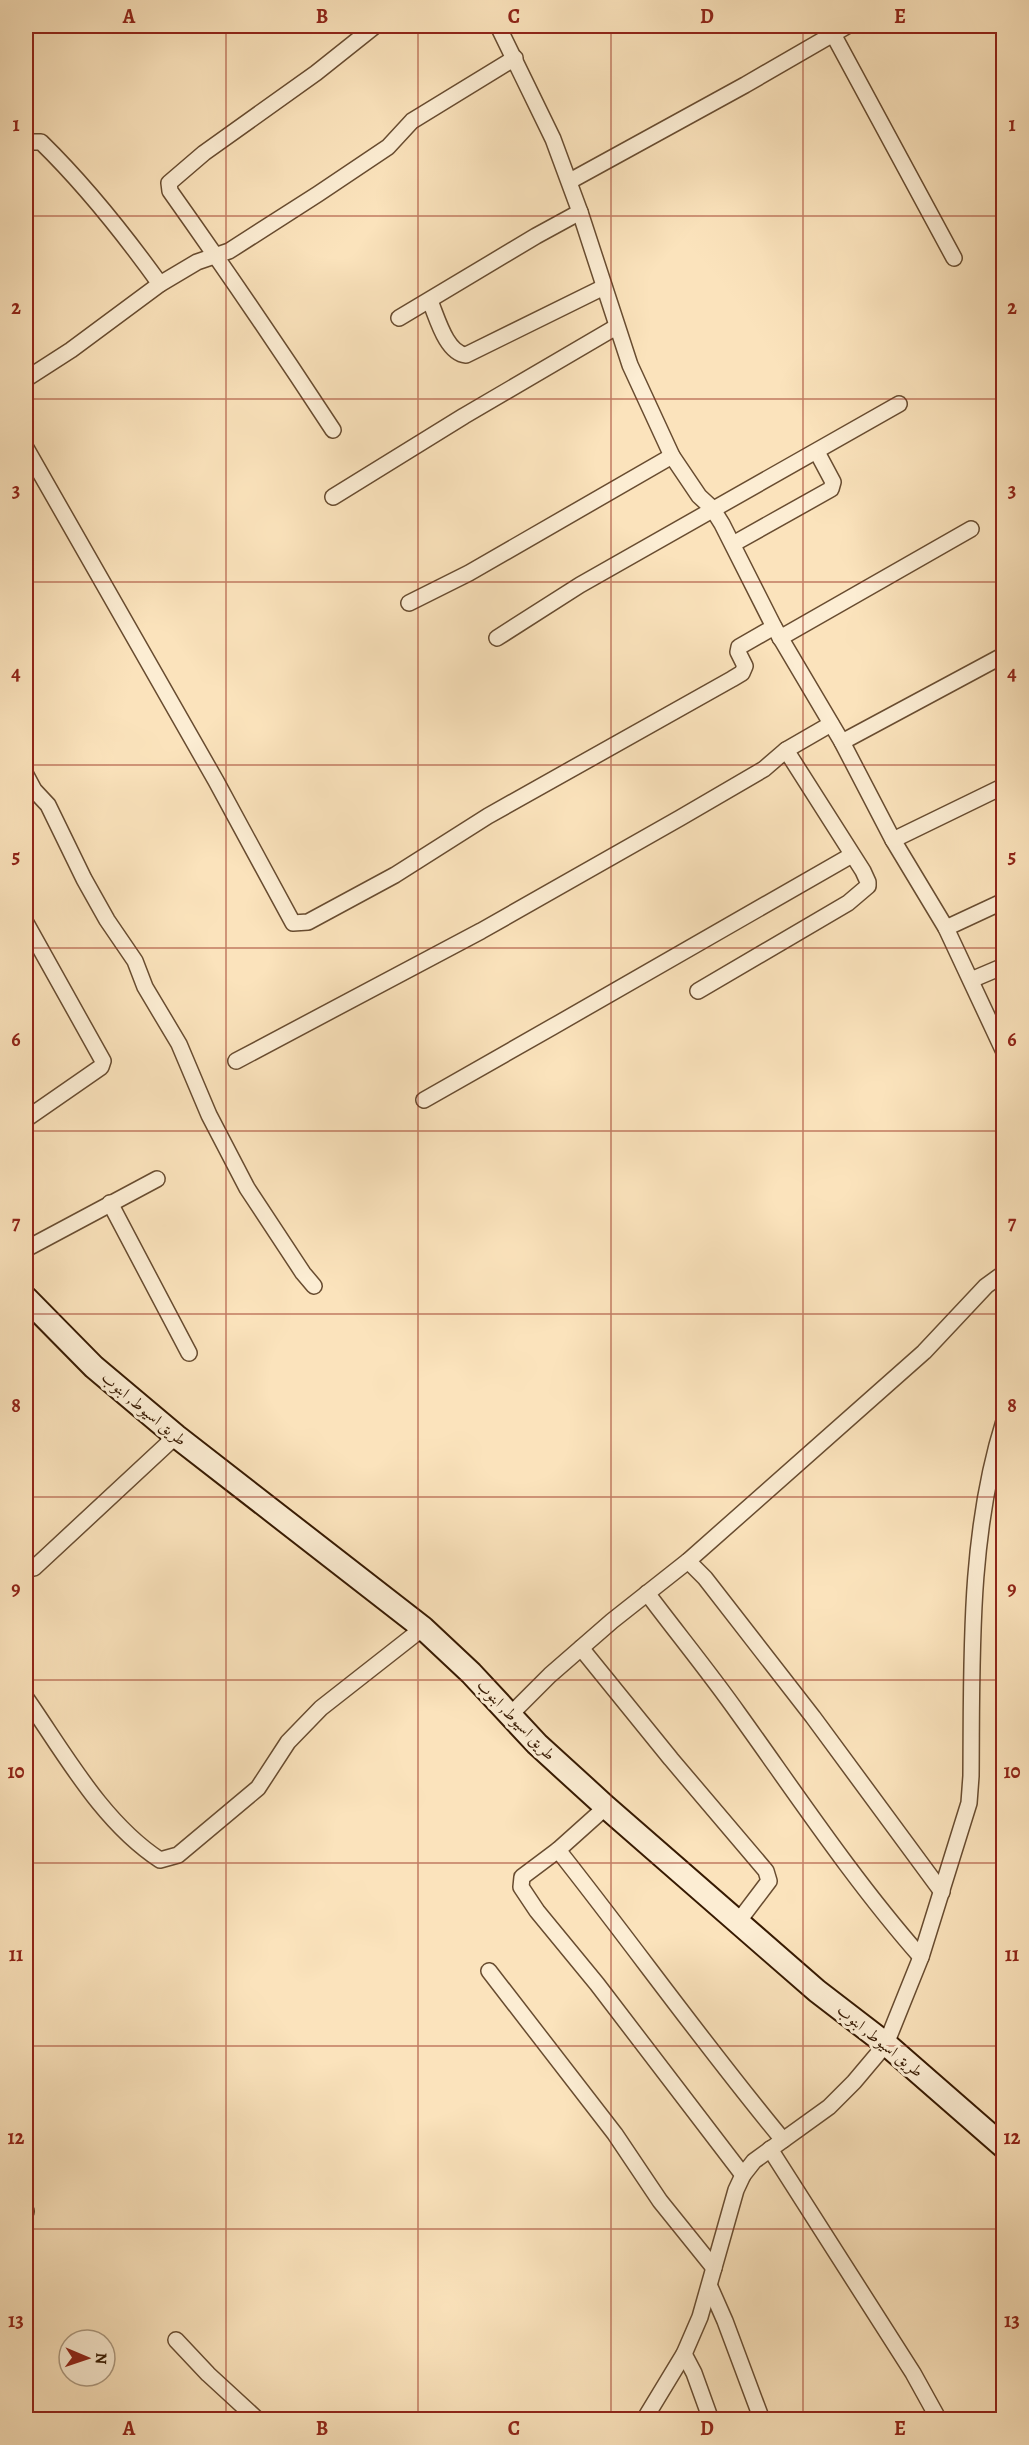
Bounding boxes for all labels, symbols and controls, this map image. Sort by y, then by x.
text: A [122,3,136,30]
text: B [316,3,328,30]
text: C [508,3,520,30]
text: D [700,3,714,30]
text: E [894,3,906,30]
text: 1 [12,111,20,138]
text: 1 [1008,111,1016,138]
text: 2 [11,294,21,321]
text: 2 [1007,294,1017,321]
text: 3 [12,477,20,504]
text: 3 [1008,477,1016,504]
text: 4 [11,660,21,687]
text: 4 [1007,660,1017,687]
text: 5 [12,843,20,870]
text: 5 [1008,843,1016,870]
text: 6 [11,1026,21,1053]
text: 6 [1007,1026,1017,1053]
text: 7 [12,1209,21,1236]
text: 7 [1008,1209,1017,1236]
street label: طريق اسيوط, ابنوب [97,1367,191,1451]
text: 8 [11,1392,21,1419]
text: 8 [1007,1392,1017,1419]
text: 9 [11,1575,21,1602]
text: 9 [1007,1575,1017,1602]
street label: طريق اسيوط, ابنوب [472,1675,560,1765]
text: 10 [7,1758,25,1785]
text: 10 [1003,1758,1021,1785]
text: 11 [9,1941,23,1968]
text: 11 [1005,1941,1019,1968]
street label: طريق اسيوط, ابنوب [832,1999,928,2083]
text: 12 [8,2124,25,2151]
text: 12 [1004,2124,1021,2151]
text: 13 [8,2307,24,2334]
text: 13 [1004,2307,1020,2334]
north arrow [57,2328,117,2388]
text: N [90,2352,112,2365]
text: A [122,2415,136,2442]
text: B [316,2415,328,2442]
text: C [508,2415,520,2442]
text: D [700,2415,714,2442]
text: E [894,2415,906,2442]

